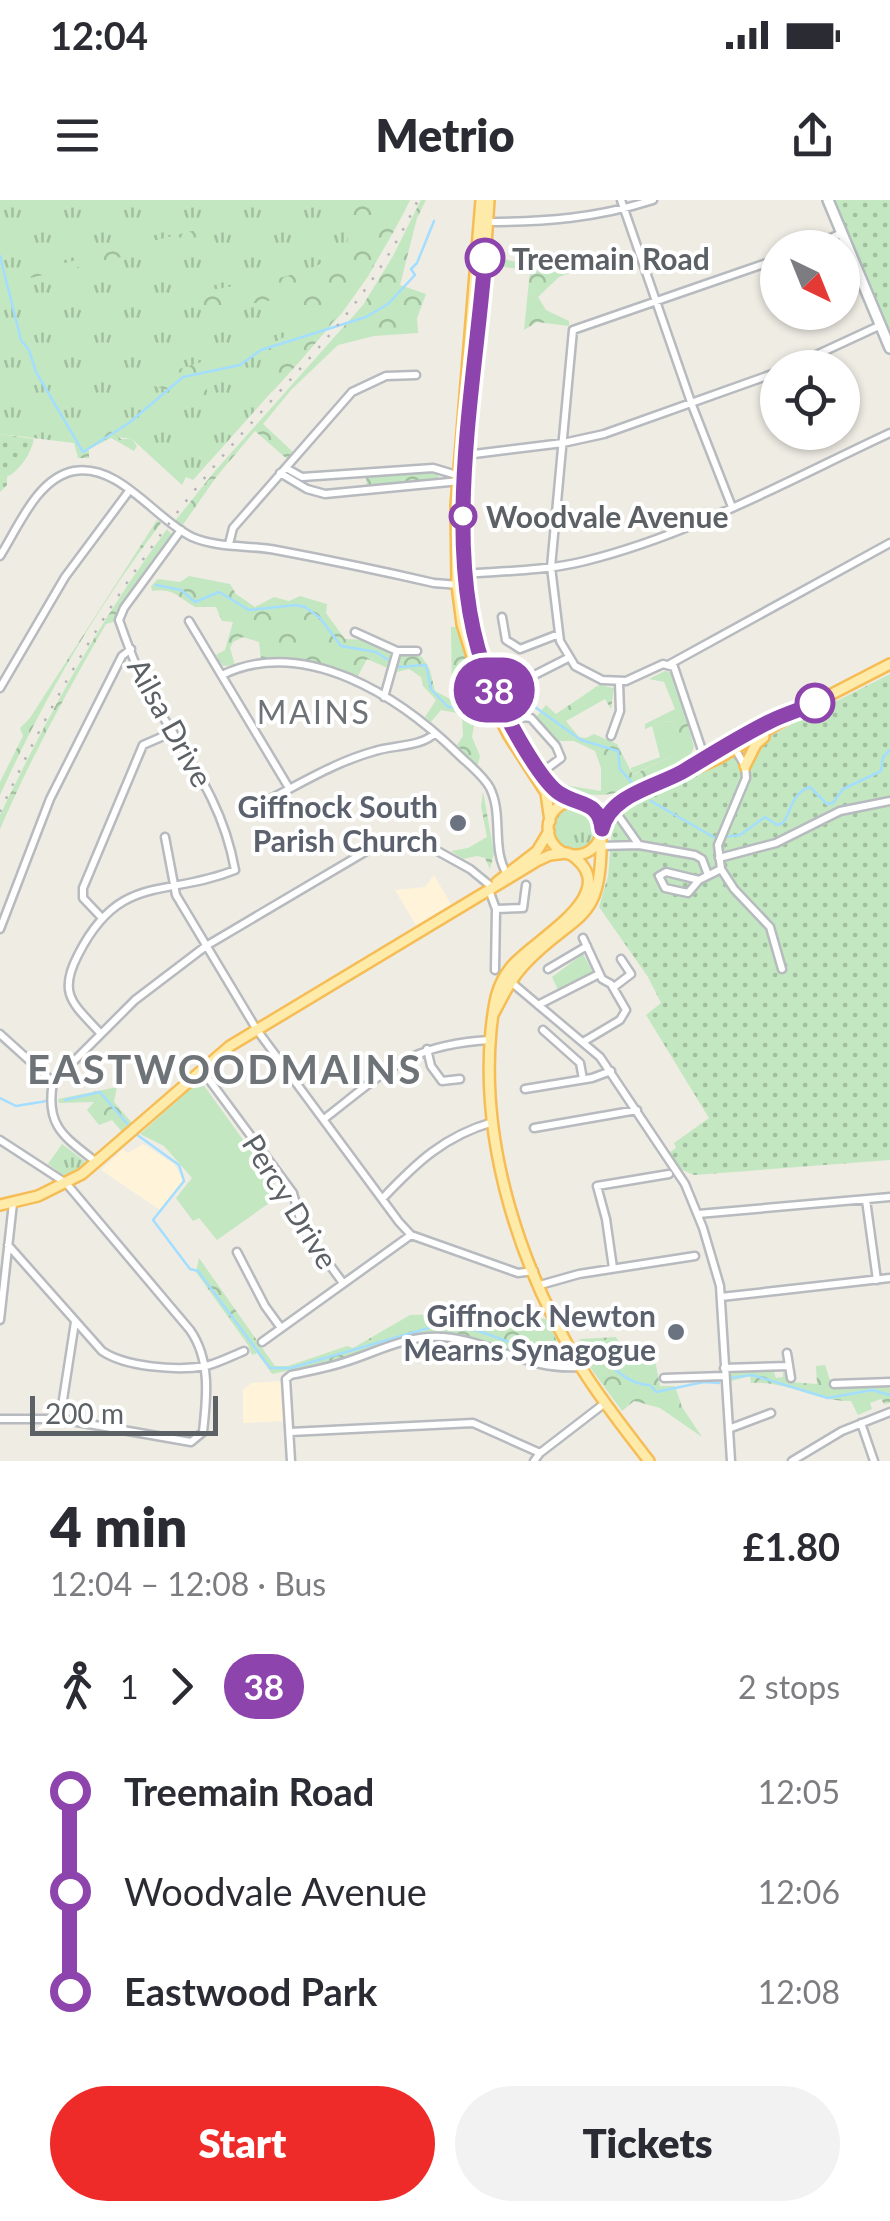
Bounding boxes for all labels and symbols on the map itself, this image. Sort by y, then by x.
north arrow [760,230,860,330]
marker: Treemain Road [466,239,504,277]
place label: Treemain Road [512,240,710,276]
place label: Woodvale Avenue [486,498,728,534]
marker: Woodvale Avenue [450,503,476,529]
street label: Ailsa Drive [121,651,221,793]
line badge: 38 [449,658,539,722]
unlabelled marker [796,684,834,722]
district label: MAINS [257,692,371,731]
place label: Giffnock South Parish Church [238,788,438,858]
marker: Giffnock South Parish Church [447,812,469,834]
district label: EASTWOODMAINS [27,1045,423,1093]
street label: Percy Drive [236,1127,346,1275]
place label: Giffnock Newton Mearns Synagogue [403,1297,656,1367]
marker: Giffnock Newton Mearns Synagogue [665,1321,687,1343]
scale bar [30,1391,218,1436]

